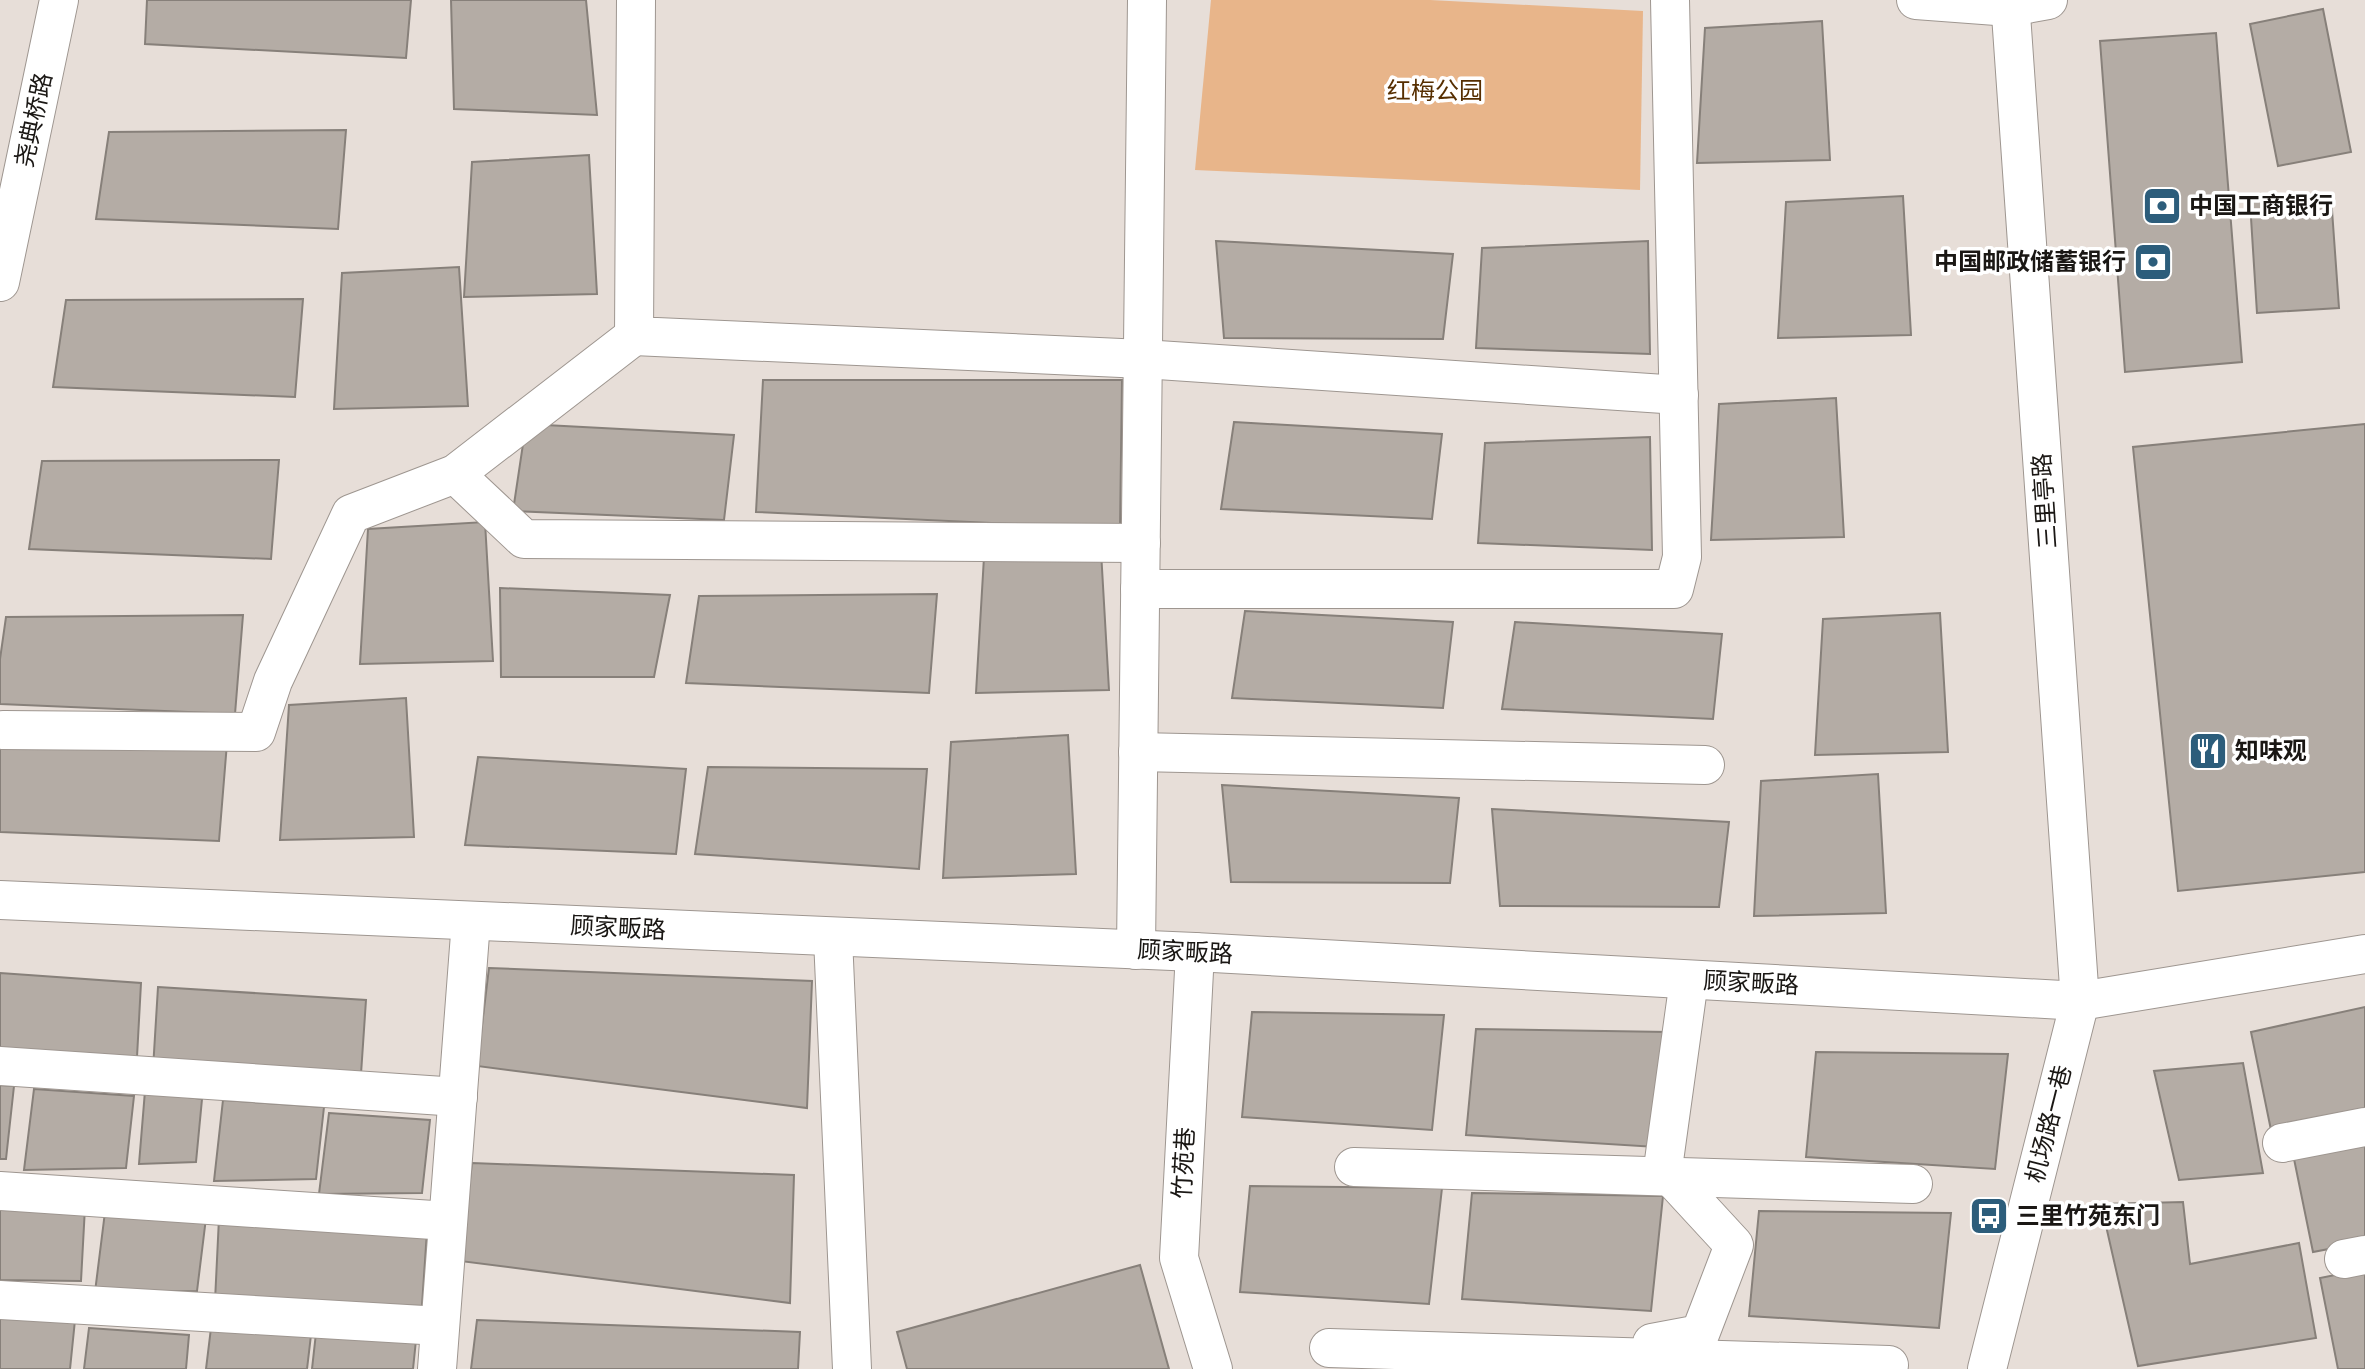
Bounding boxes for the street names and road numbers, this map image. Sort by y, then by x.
street label: 尧典桥路 [6,69,59,170]
street label: 三里亭路 [2024,452,2063,550]
street label: 顾家畈路 [569,908,667,945]
street label: 顾家畈路 [1136,932,1234,969]
street label: 顾家畈路 [1702,963,1800,1000]
street label: 机场路一巷 [2017,1061,2078,1186]
street label: 竹苑巷 [1164,1126,1201,1200]

